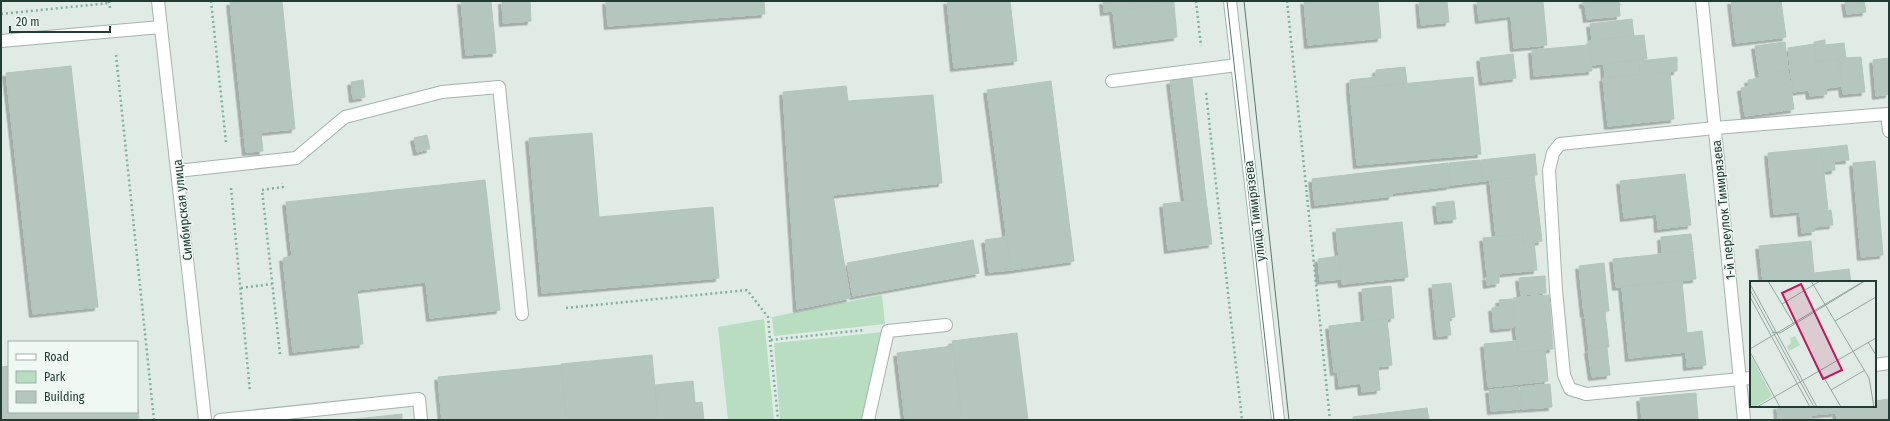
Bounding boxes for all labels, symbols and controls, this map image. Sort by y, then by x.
scale bar [10,8,110,34]
text: 20 m [16,15,40,29]
street label: 1-й переулок Тимирязева [1709,139,1738,281]
street label: Симбирская улица [170,159,195,261]
street label: улица Тимирязева [1241,160,1268,262]
inset map [1750,281,1876,407]
legend [8,341,138,413]
text: Road [44,350,69,364]
text: Park [44,370,66,384]
text: Building [44,390,85,404]

